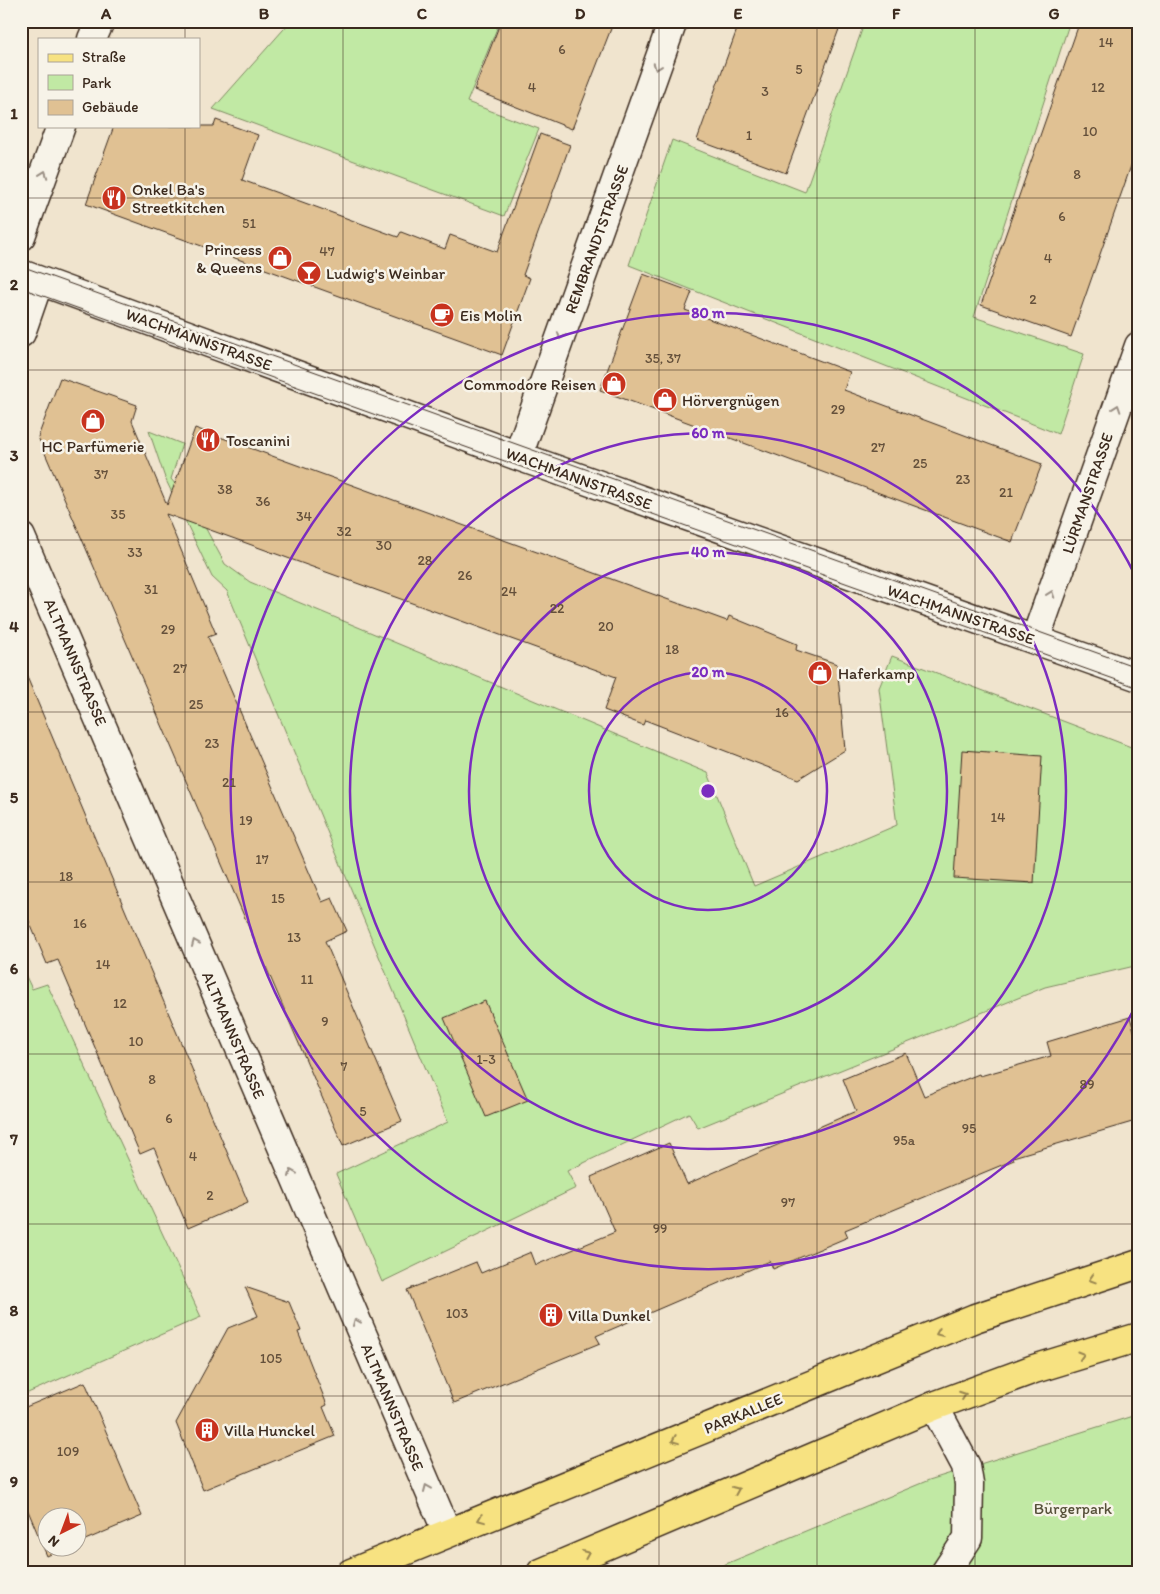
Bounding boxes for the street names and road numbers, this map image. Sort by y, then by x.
street label: REMBRANDTSTRASSE [561,162,632,316]
street label: WACHMANNSTRASSE [123,304,275,375]
street label: LÜRMANSTRASSE [1058,430,1117,556]
street label: WACHMANNSTRASSE [503,443,655,514]
street label: WACHMANNSTRASSE [885,580,1037,649]
street label: ALTMANNSTRASSE [40,596,111,729]
street label: ALTMANNSTRASSE [198,969,269,1102]
street label: ALTMANNSTRASSE [357,1341,428,1474]
street label: PARKALLEE [701,1389,785,1438]

